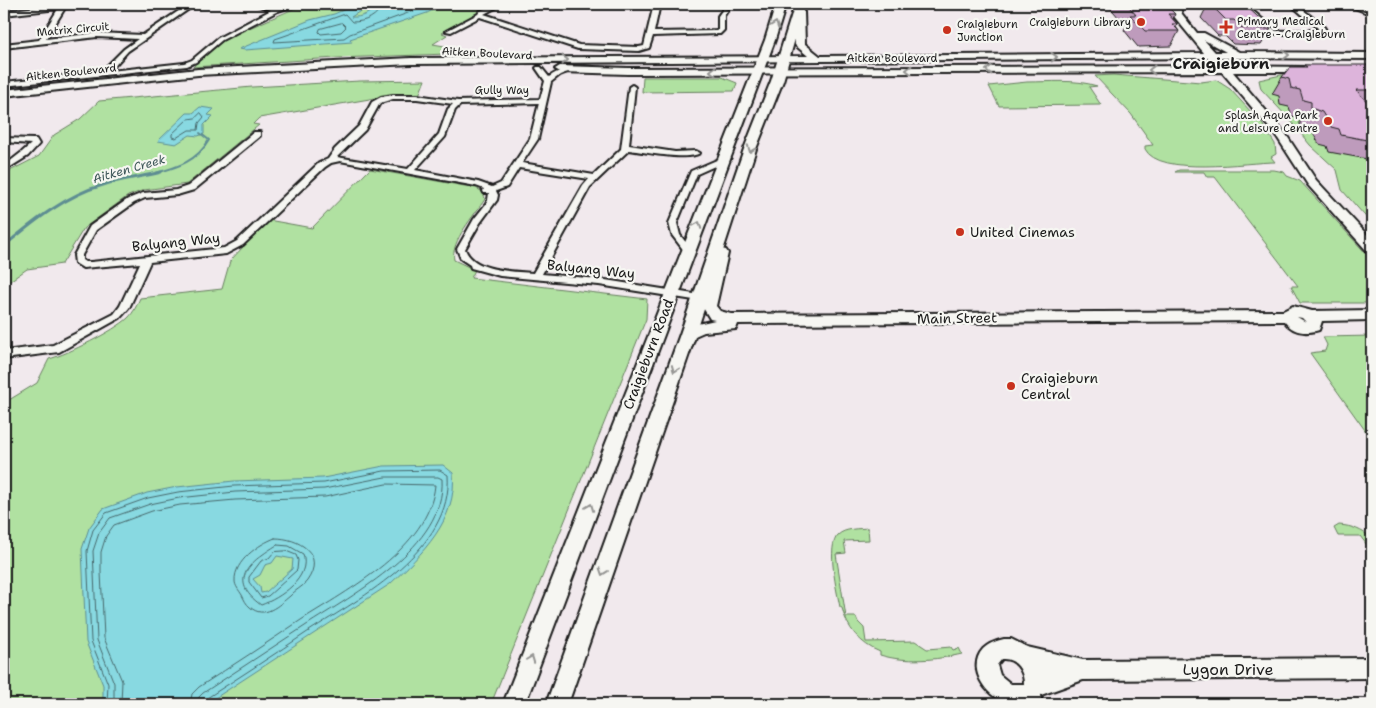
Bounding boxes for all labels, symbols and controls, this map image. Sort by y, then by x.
place label: Primary Medical Centre - Craigieburn [1237,14,1345,42]
place label: Craigieburn Library [1029,15,1131,30]
marker: Craigieburn Library [1135,16,1147,28]
place label: Craigieburn Junction [957,17,1018,45]
street label: Matrix Circuit [36,19,110,40]
marker: Primary Medical Centre - Craigieburn [1219,20,1233,34]
one-way arrow [769,21,779,30]
marker: Craigieburn Junction [941,24,953,36]
street label: Aitken Boulevard [441,44,533,63]
one-way arrow [1282,50,1290,60]
street label: Aitken Boulevard [847,51,937,66]
one-way arrow [1050,52,1058,63]
district label: Craigieburn [1173,53,1270,74]
one-way arrow [561,54,569,65]
street label: Aitken Boulevard [25,60,117,85]
one-way arrow [905,65,913,75]
one-way arrow [985,65,992,75]
one-way arrow [1147,65,1155,75]
one-way arrow [709,66,716,76]
street label: Gully Way [475,83,529,98]
place label: Splash Aqua Park and Leisure Centre [1218,108,1318,136]
marker: Splash Aqua Park and Leisure Centre [1322,115,1334,127]
one-way arrow [747,144,757,153]
water label: Aitken Creek [91,151,167,187]
one-way arrow [692,221,702,230]
place label: United Cinemas [970,223,1075,241]
marker: United Cinemas [954,226,966,238]
street label: Balyang Way [131,228,221,256]
street label: Balyang Way [546,255,636,283]
street label: Craigieburn Road [619,296,677,412]
street label: Main Street [917,308,997,328]
one-way arrow [671,364,681,373]
place label: Craigieburn Central [1021,369,1099,403]
marker: Craigieburn Central [1005,380,1017,392]
one-way arrow [584,503,594,512]
one-way arrow [599,567,609,576]
one-way arrow [525,655,536,664]
street label: Lygon Drive [1182,659,1274,680]

